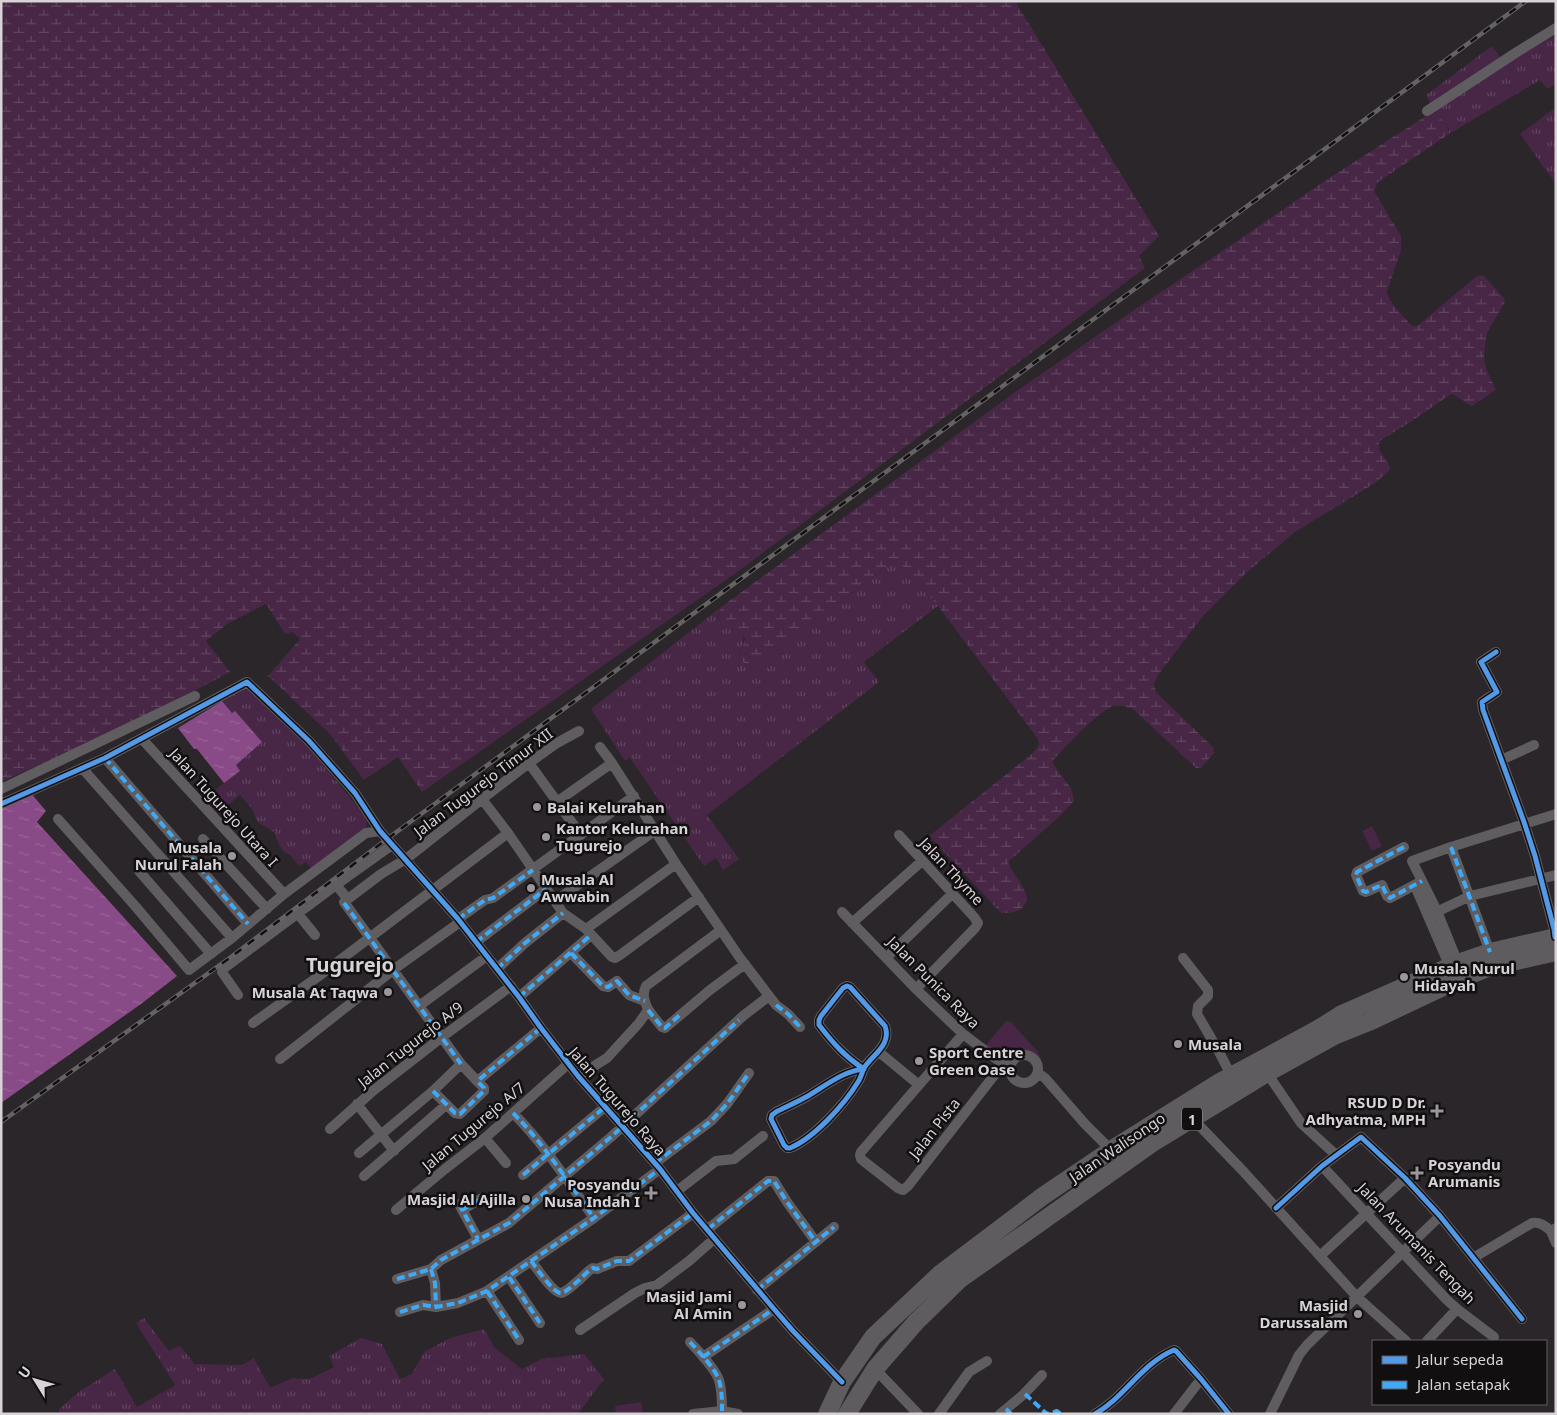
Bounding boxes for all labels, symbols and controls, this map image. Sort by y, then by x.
street label: Jalan Tugurejo Timur XII [408,723,557,842]
street label: Jalan Tugurejo Utara I [164,742,282,870]
place label: Balai Kelurahan [547,797,665,817]
marker: Balai Kelurahan [531,801,543,813]
place label: Kantor Kelurahan Tugurejo [556,818,688,855]
marker: Kantor Kelurahan Tugurejo [540,831,552,843]
street label: Jalan Thyme [914,831,989,909]
place label: Musala Nurul Falah [135,837,222,874]
marker: Musala Nurul Falah [226,850,238,862]
place label: Musala Al Awwabin [541,869,614,906]
marker: Musala Al Awwabin [525,882,537,894]
street label: Jalan Punica Raya [882,930,984,1032]
district label: Tugurejo [306,951,394,978]
place label: Musala Nurul Hidayah [1414,958,1515,995]
marker: Musala Nurul Hidayah [1398,971,1410,983]
place label: Musala At Taqwa [252,982,378,1002]
marker: Musala At Taqwa [382,986,394,998]
street label: Jalan Tugurejo A/9 [352,997,467,1093]
place label: Musala [1188,1034,1242,1054]
marker: Musala [1172,1038,1184,1050]
street label: Jalan Tugurejo Raya [564,1041,671,1160]
place label: Sport Centre Green Oase [929,1042,1023,1079]
marker: Sport Centre Green Oase [913,1055,925,1067]
street label: Jalan Tugurejo A/7 [416,1077,529,1176]
place label: RSUD D Dr. Adhyatma, MPH [1306,1092,1426,1129]
street label: Jalan Pista [903,1093,964,1164]
marker: RSUD D Dr. Adhyatma, MPH [1430,1104,1444,1118]
street label: Jalan Walisongo [1063,1108,1169,1188]
road number: 1 [1182,1108,1202,1130]
place label: Posyandu Arumanis [1428,1154,1501,1191]
marker: Posyandu Arumanis [1410,1166,1424,1180]
place label: Posyandu Nusa Indah I [544,1174,640,1211]
street label: Jalan Arumanis Tengah [1352,1176,1480,1308]
marker: Posyandu Nusa Indah I [644,1186,658,1200]
place label: Masjid Al Ajilla [407,1189,516,1209]
marker: Masjid Al Ajilla [520,1193,532,1205]
place label: Masjid Jami Al Amin [646,1286,732,1323]
place label: Masjid Darussalam [1259,1295,1348,1332]
marker: Masjid Jami Al Amin [736,1299,748,1311]
marker: Masjid Darussalam [1352,1308,1364,1320]
legend [1372,1340,1547,1405]
text: Jalur sepeda [1415,1349,1504,1369]
north arrow [10,1355,60,1405]
text: U [13,1362,35,1382]
text: Jalan setapak [1415,1374,1510,1394]

